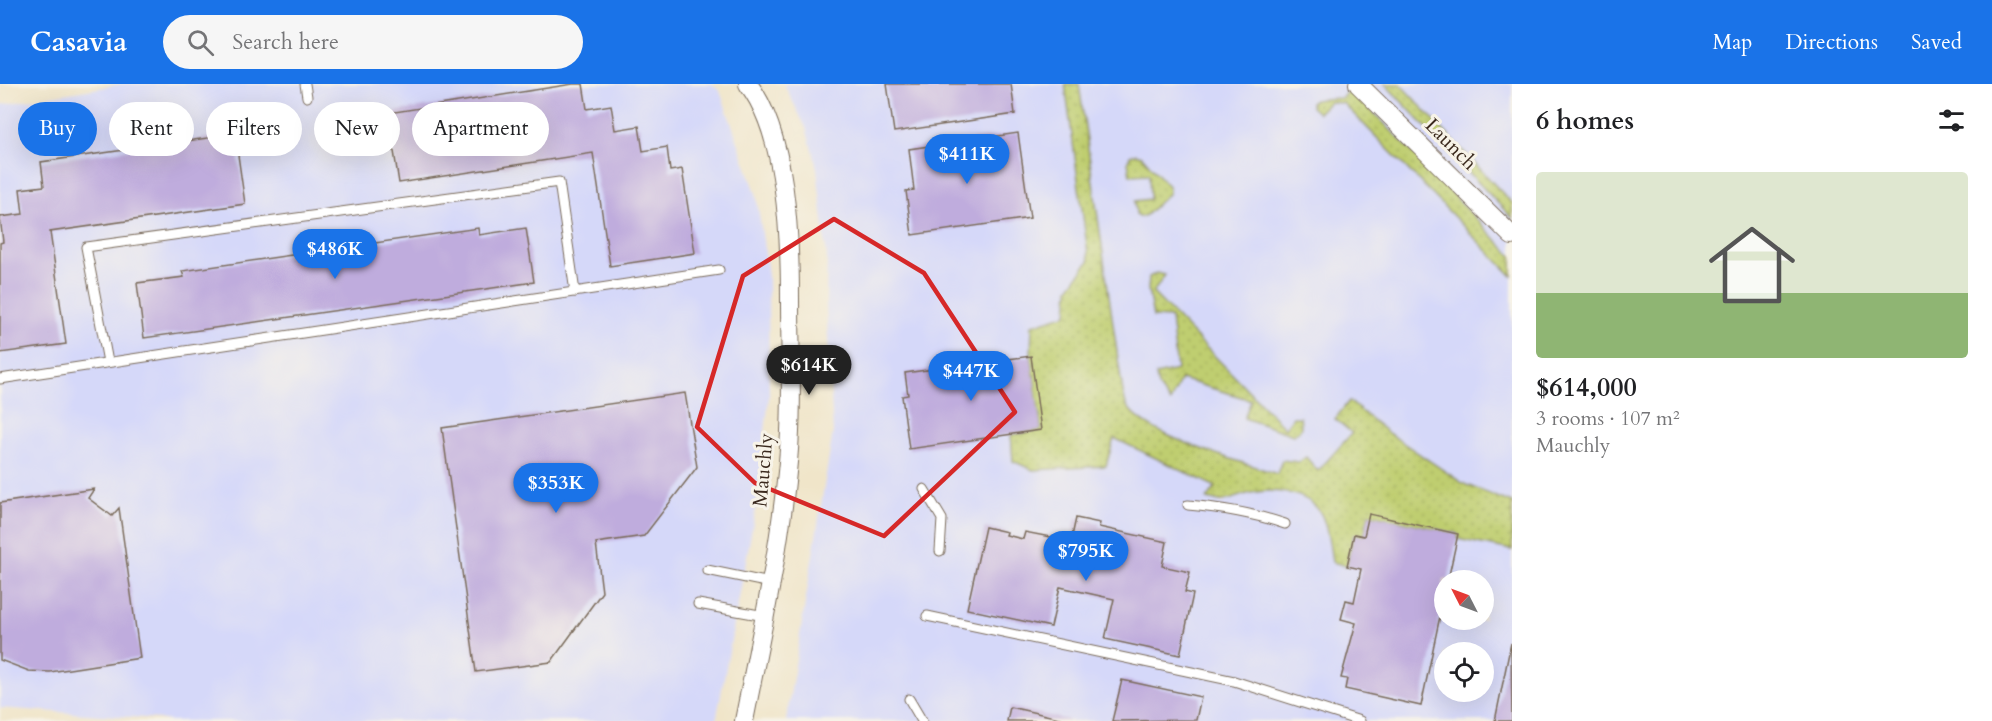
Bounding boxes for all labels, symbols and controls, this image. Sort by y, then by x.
search box [163,15,583,69]
text: Casavia [30,23,127,61]
icon: search [184,26,217,59]
text: Search here [232,27,339,57]
text: Map [1712,28,1752,57]
text: Directions [1785,28,1878,57]
text: Saved [1911,28,1962,57]
chip: Buy [18,102,97,156]
chip: Rent [109,102,194,156]
chip: Filters [206,102,302,156]
chip: New [314,102,400,156]
chip: Apartment [412,102,549,156]
text: 6 homes [1536,103,1634,138]
icon: filters [1935,104,1968,137]
street label: Launch [1419,112,1483,176]
pin: $411K [925,134,1009,185]
text: $411K [938,140,996,167]
icon: home [1698,211,1806,319]
pin: $486K [293,229,377,280]
text: $486K [306,235,364,262]
pin: $614K [767,345,851,396]
text: $614K [780,351,838,378]
pin: $447K [929,351,1013,402]
text: $447K [942,357,1000,384]
text: $614,000 [1536,370,1637,405]
text: 3 rooms · 107 m² [1536,405,1680,432]
street label: Mauchly [746,431,780,508]
text: Mauchly [1536,432,1610,459]
pin: $353K [514,463,598,514]
text: $353K [527,469,585,496]
pin: $795K [1044,531,1128,582]
text: $795K [1057,537,1115,564]
north arrow [1434,570,1494,630]
map controls [1434,570,1494,702]
button: locate [1434,642,1494,702]

